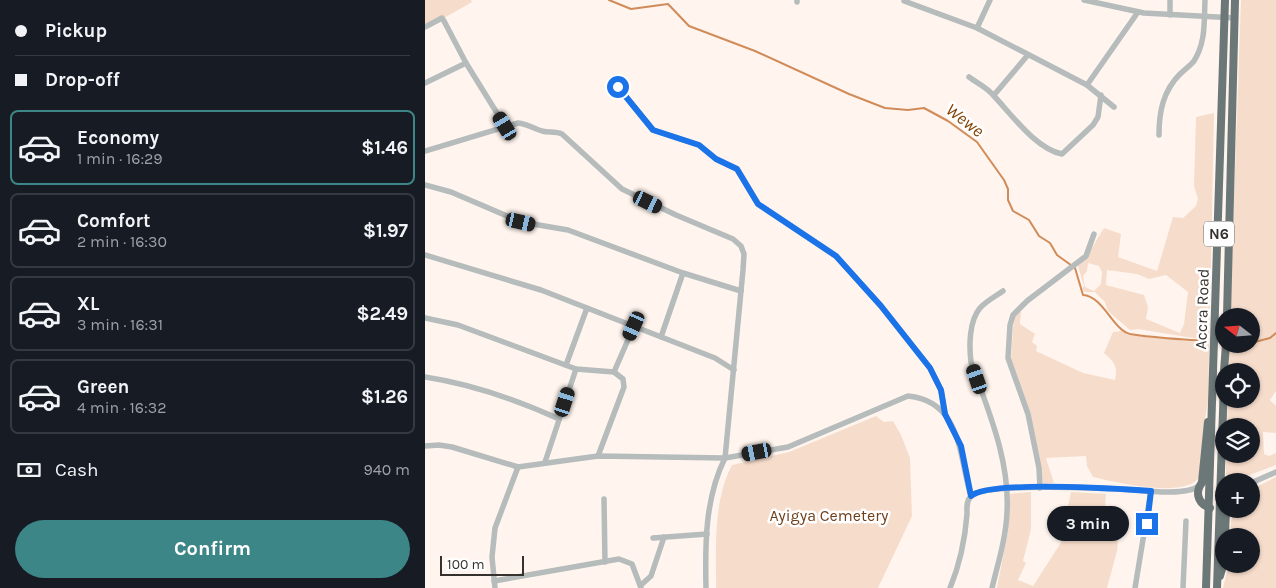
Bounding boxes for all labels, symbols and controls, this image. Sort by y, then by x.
text: Pickup [45,20,107,42]
text: Drop-off [45,69,120,91]
route start [607,76,629,98]
water label: Wewe [942,98,988,142]
car [490,109,519,143]
icon: car [17,125,62,170]
text: Economy [77,127,159,149]
text: $1.46 [361,137,408,159]
text: 1 min · 16:29 [77,149,163,168]
car [631,189,664,215]
icon: car [17,208,62,253]
text: Comfort [77,210,151,232]
car [504,211,537,233]
text: $1.97 [363,220,408,242]
road number: N6 [1204,222,1234,246]
text: 2 min · 16:30 [77,232,167,251]
street label: Accra Road [1191,268,1213,350]
icon: car [17,291,62,336]
text: XL [77,293,99,315]
text: $2.49 [356,303,408,325]
north arrow [1215,308,1260,352]
map controls [1215,308,1260,573]
car [621,309,646,343]
text: 3 min · 16:31 [77,315,163,334]
car [965,362,988,396]
button: locate [1215,363,1260,408]
icon: car [17,374,62,419]
text: Green [77,376,129,398]
car [553,385,576,419]
text: $1.26 [361,386,408,408]
text: 4 min · 16:32 [77,398,166,417]
button: layers [1215,418,1260,463]
car [740,442,773,462]
icon: cash [15,456,43,484]
text: Cash [55,459,99,481]
text: 940 m [364,460,410,479]
button: + [1215,473,1260,518]
park label: Ayigya Cemetery [770,506,889,525]
callout: 3 min [1047,506,1129,542]
route end [1136,513,1158,535]
text: 3 min [1066,514,1110,533]
button: Confirm [15,520,410,578]
button: − [1215,528,1260,573]
scale bar [440,553,524,576]
text: 100 m [447,556,485,573]

